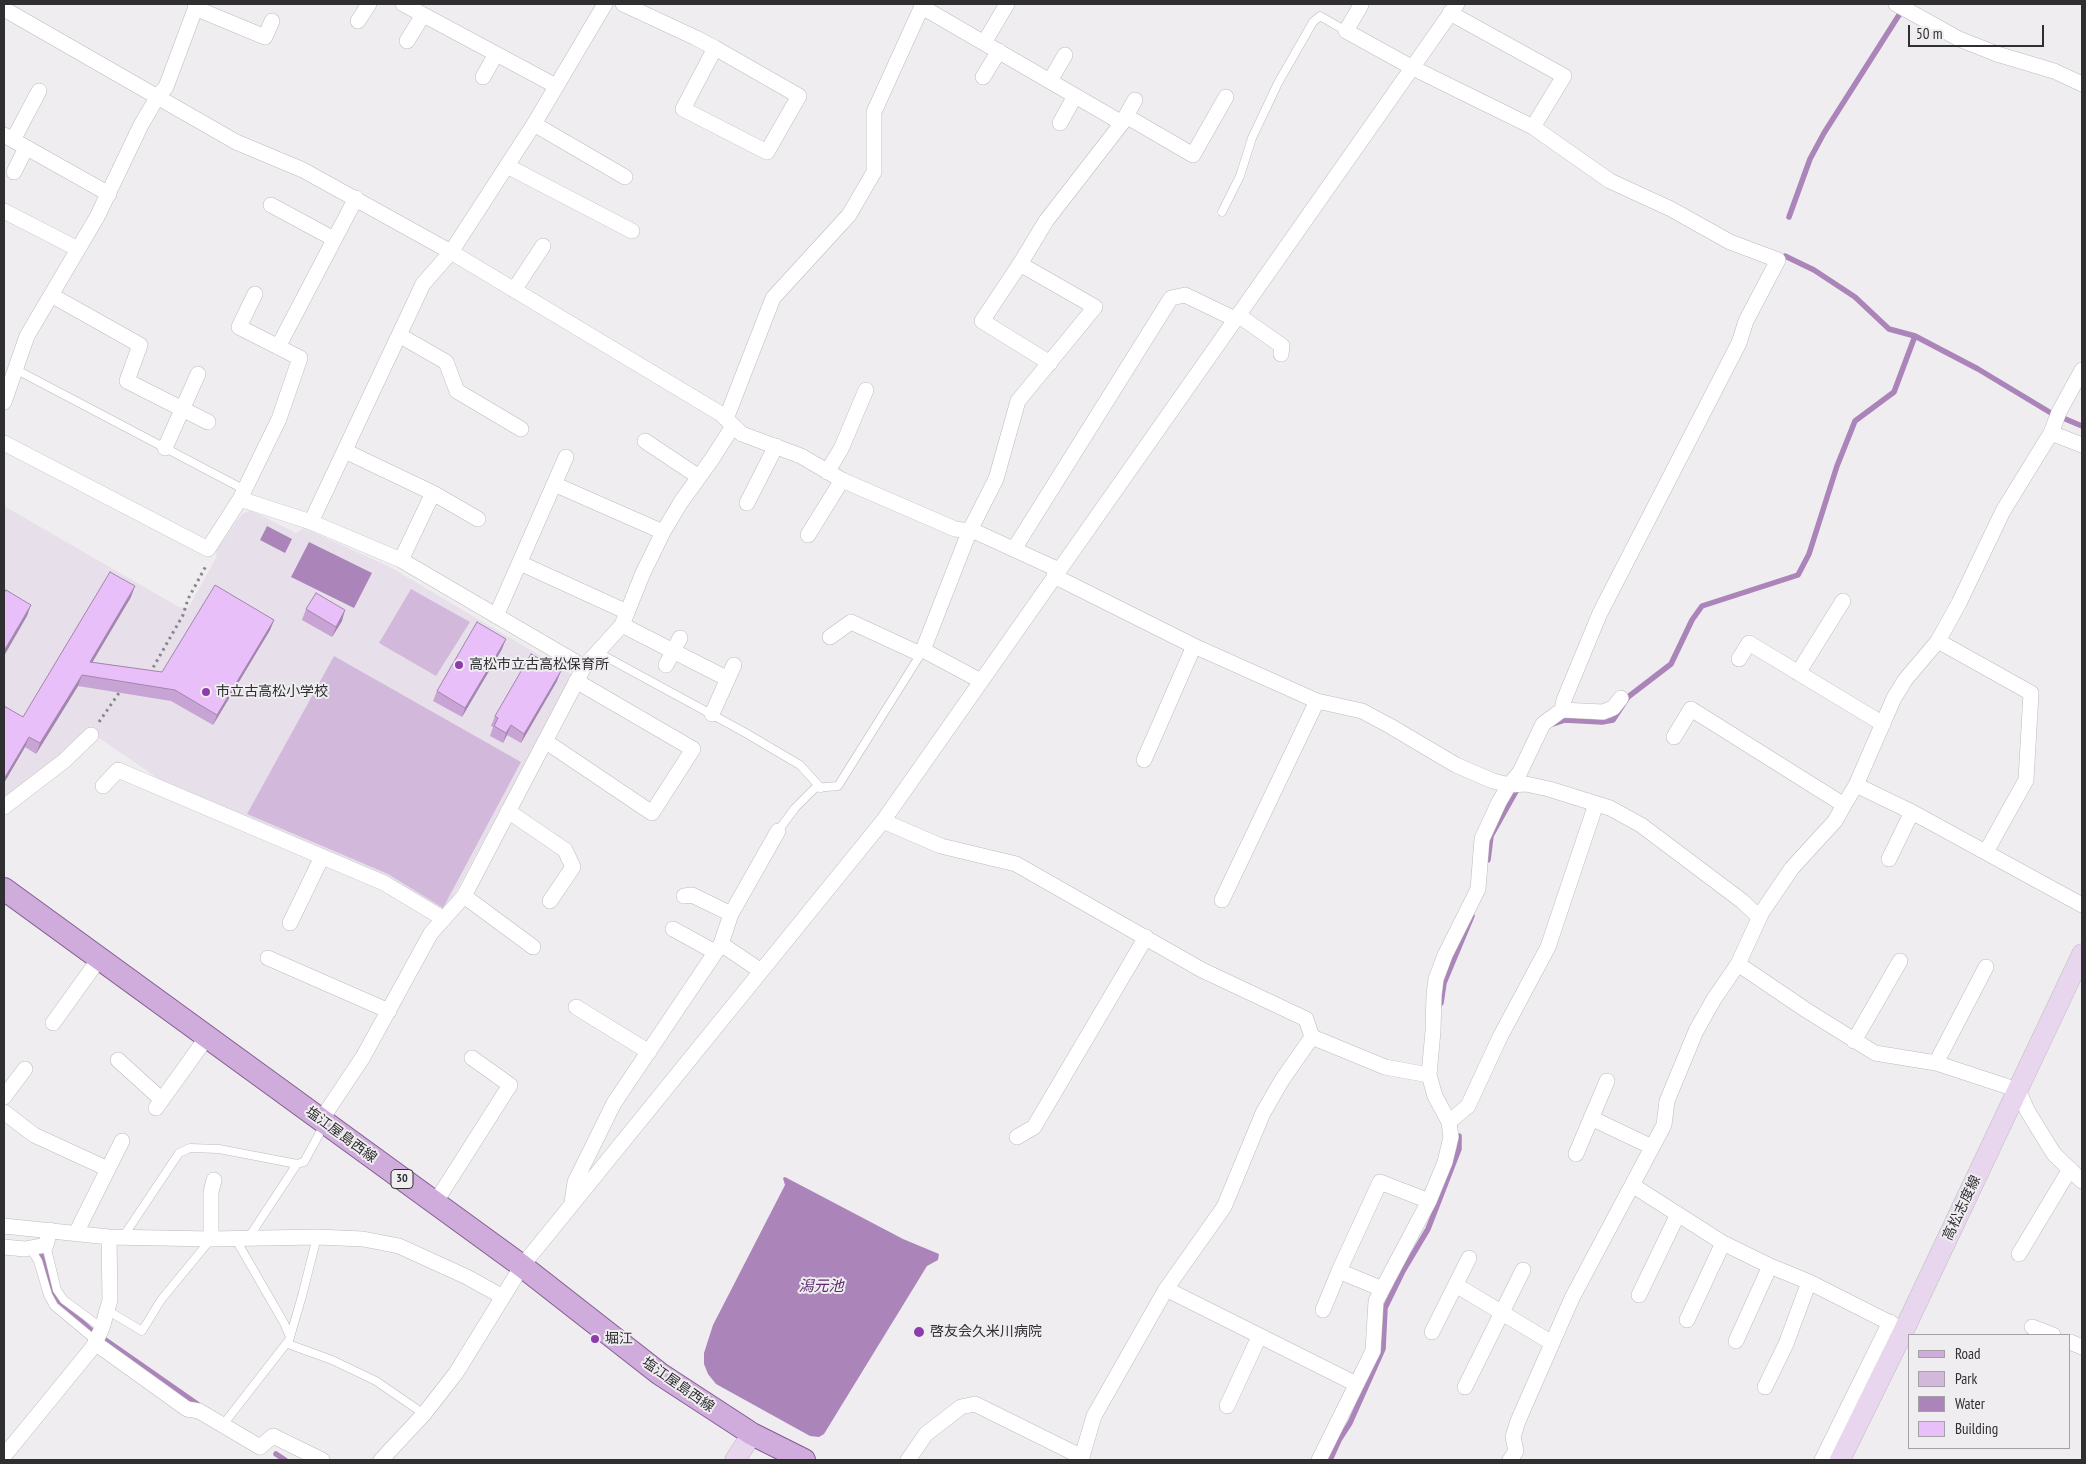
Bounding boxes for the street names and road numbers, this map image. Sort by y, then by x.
street label: 塩江屋島西線 [302,1104,380,1166]
road number: 30 [391,1170,413,1188]
street label: 高松志度線 [1940,1173,1984,1243]
street label: 塩江屋島西線 [639,1354,717,1416]

